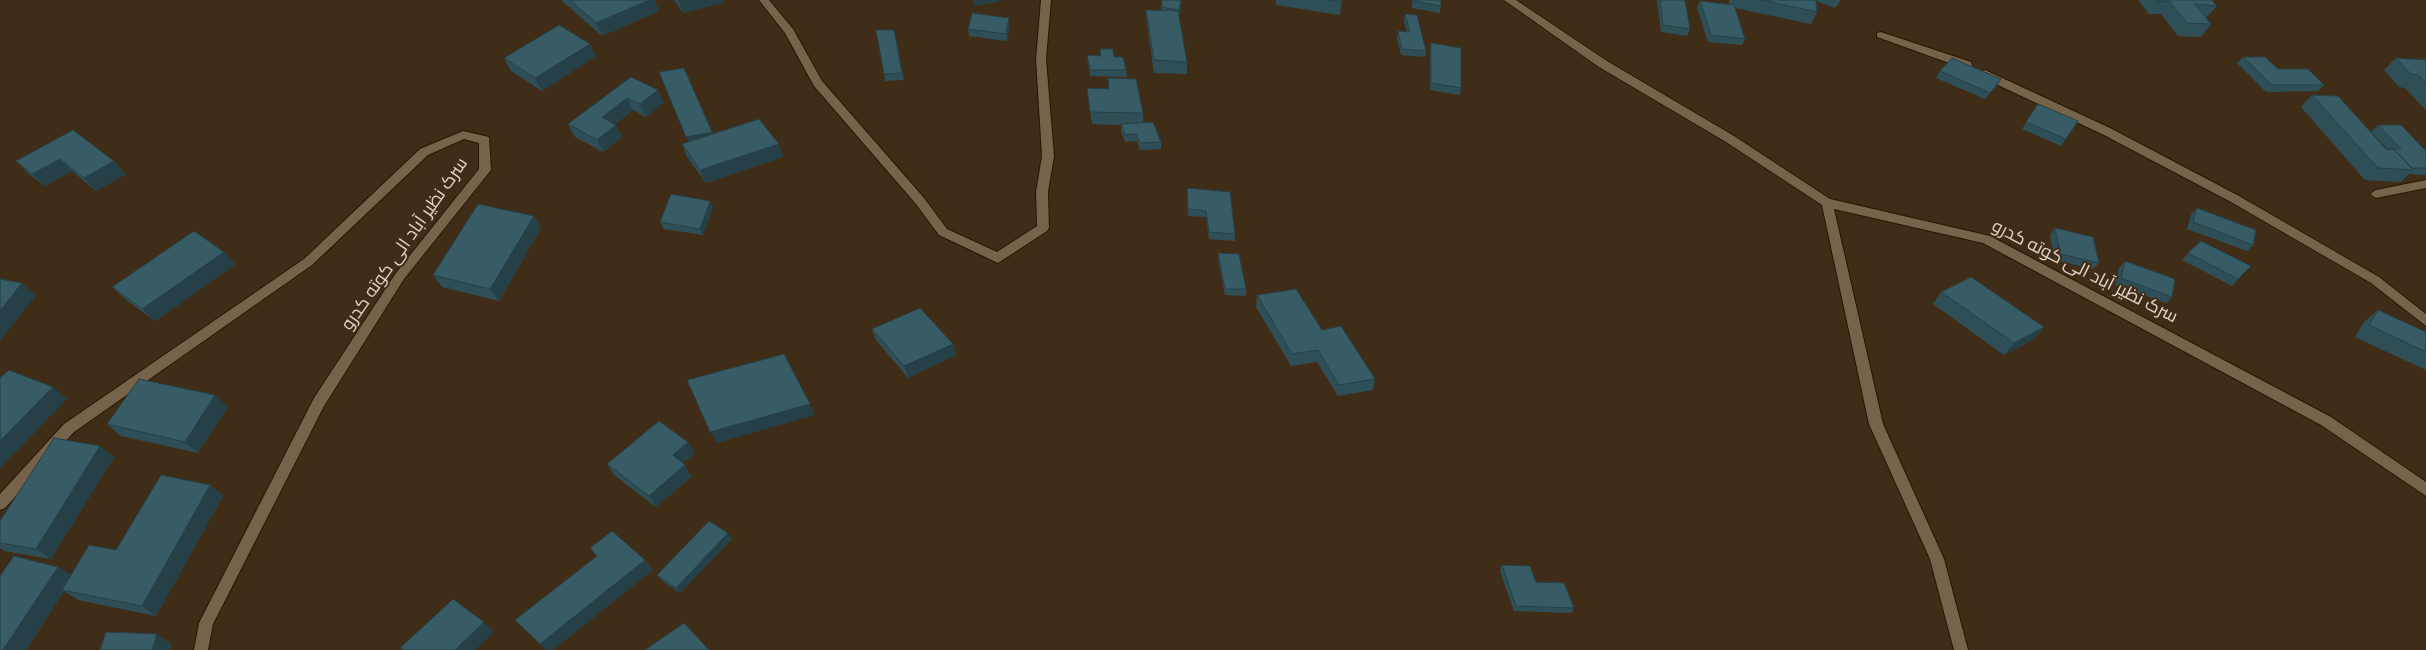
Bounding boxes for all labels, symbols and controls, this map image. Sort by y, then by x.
street label: سرک نظیر آباد الی کوته کدرو [338,154,474,336]
street label: سرک نظیر آباد الی کوته کدرو [1987,217,2181,329]

